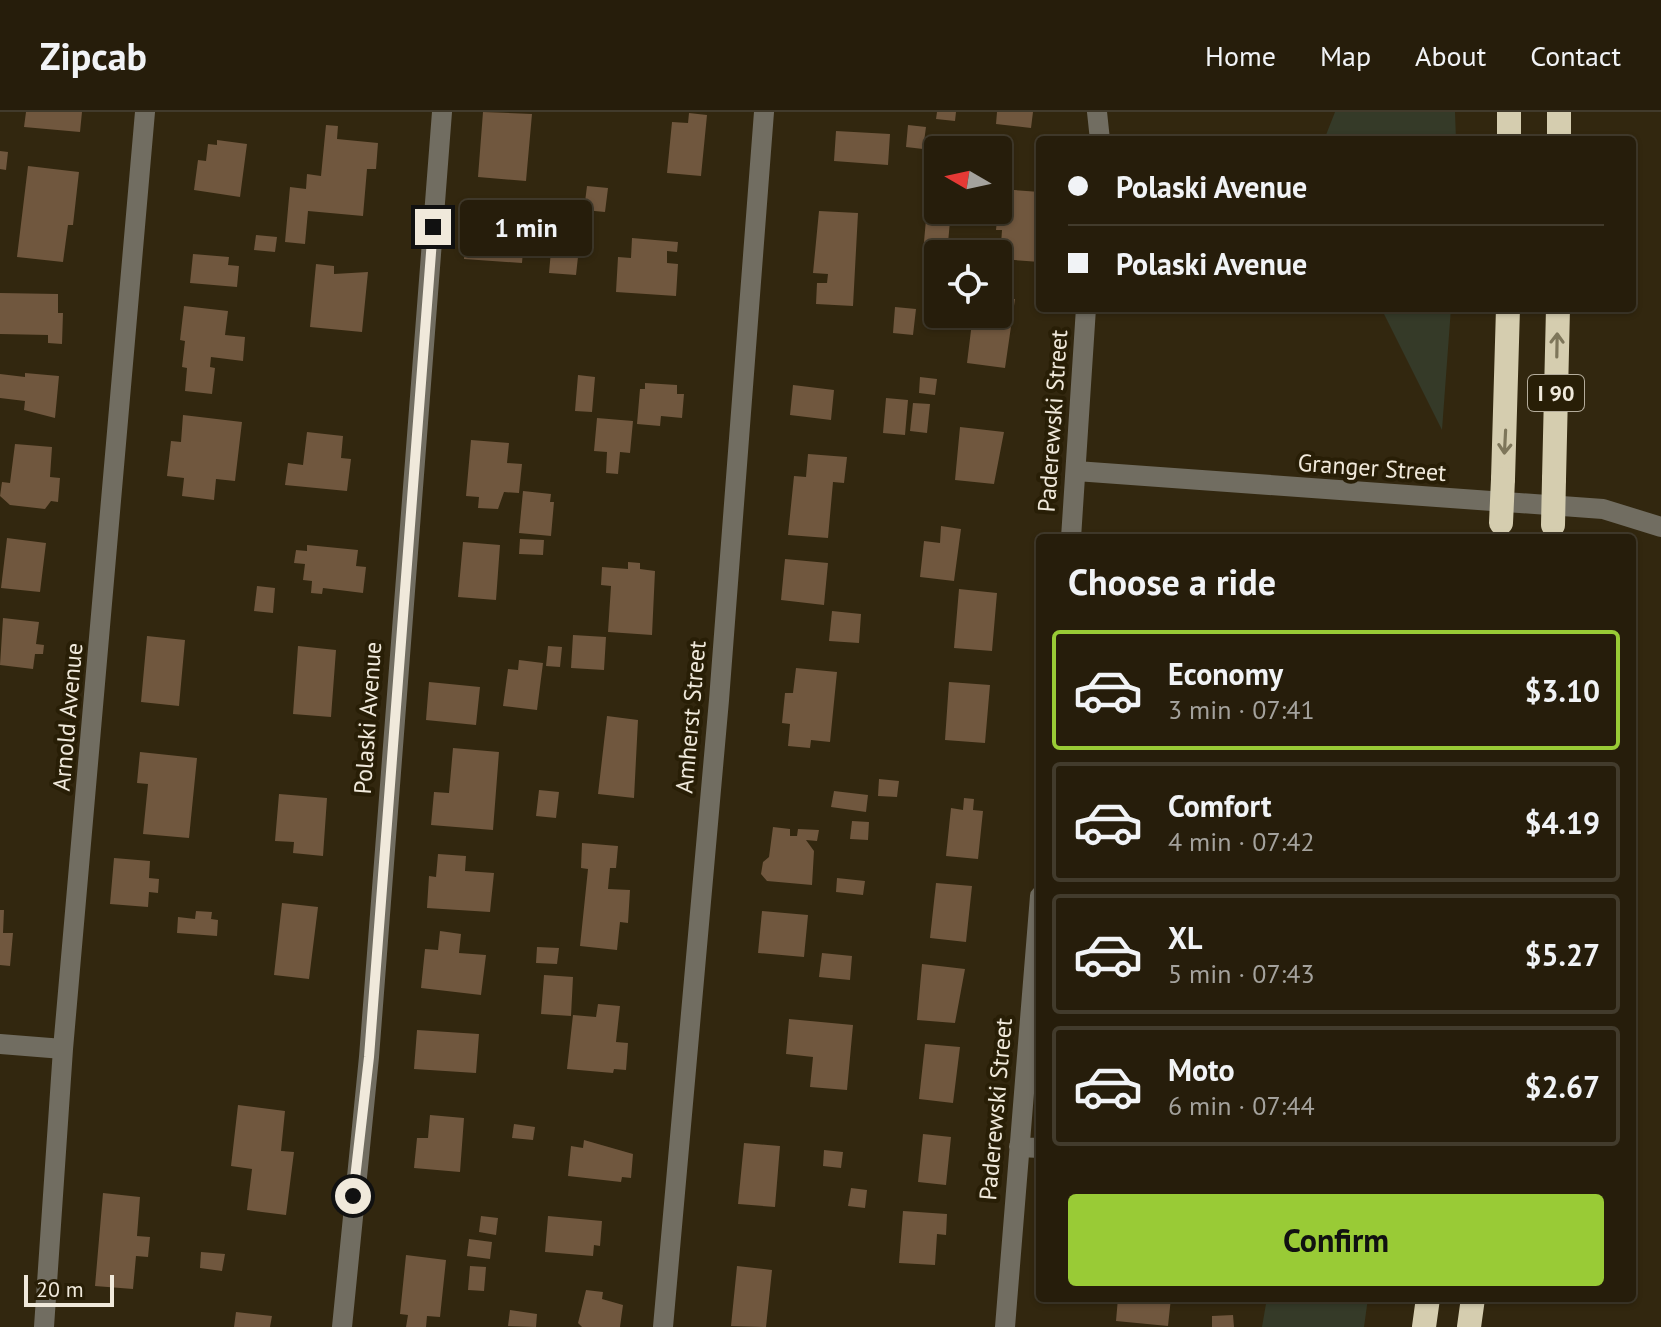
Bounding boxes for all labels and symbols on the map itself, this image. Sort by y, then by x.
north arrow [924,136,1012,224]
callout: 1 min [461,199,593,255]
route end [415,209,451,245]
street label: Paderewski Street [1031,329,1074,513]
one-way arrow [1550,332,1565,359]
road number: I 90 [1528,375,1584,411]
one-way arrow [1497,428,1512,455]
street label: Granger Street [1297,447,1447,488]
street label: Amherst Street [668,639,713,794]
street label: Polaski Avenue [347,641,388,795]
street label: Arnold Avenue [46,642,89,792]
street label: Paderewski Street [972,1016,1019,1201]
route start [335,1178,371,1214]
scale bar [24,1271,114,1307]

